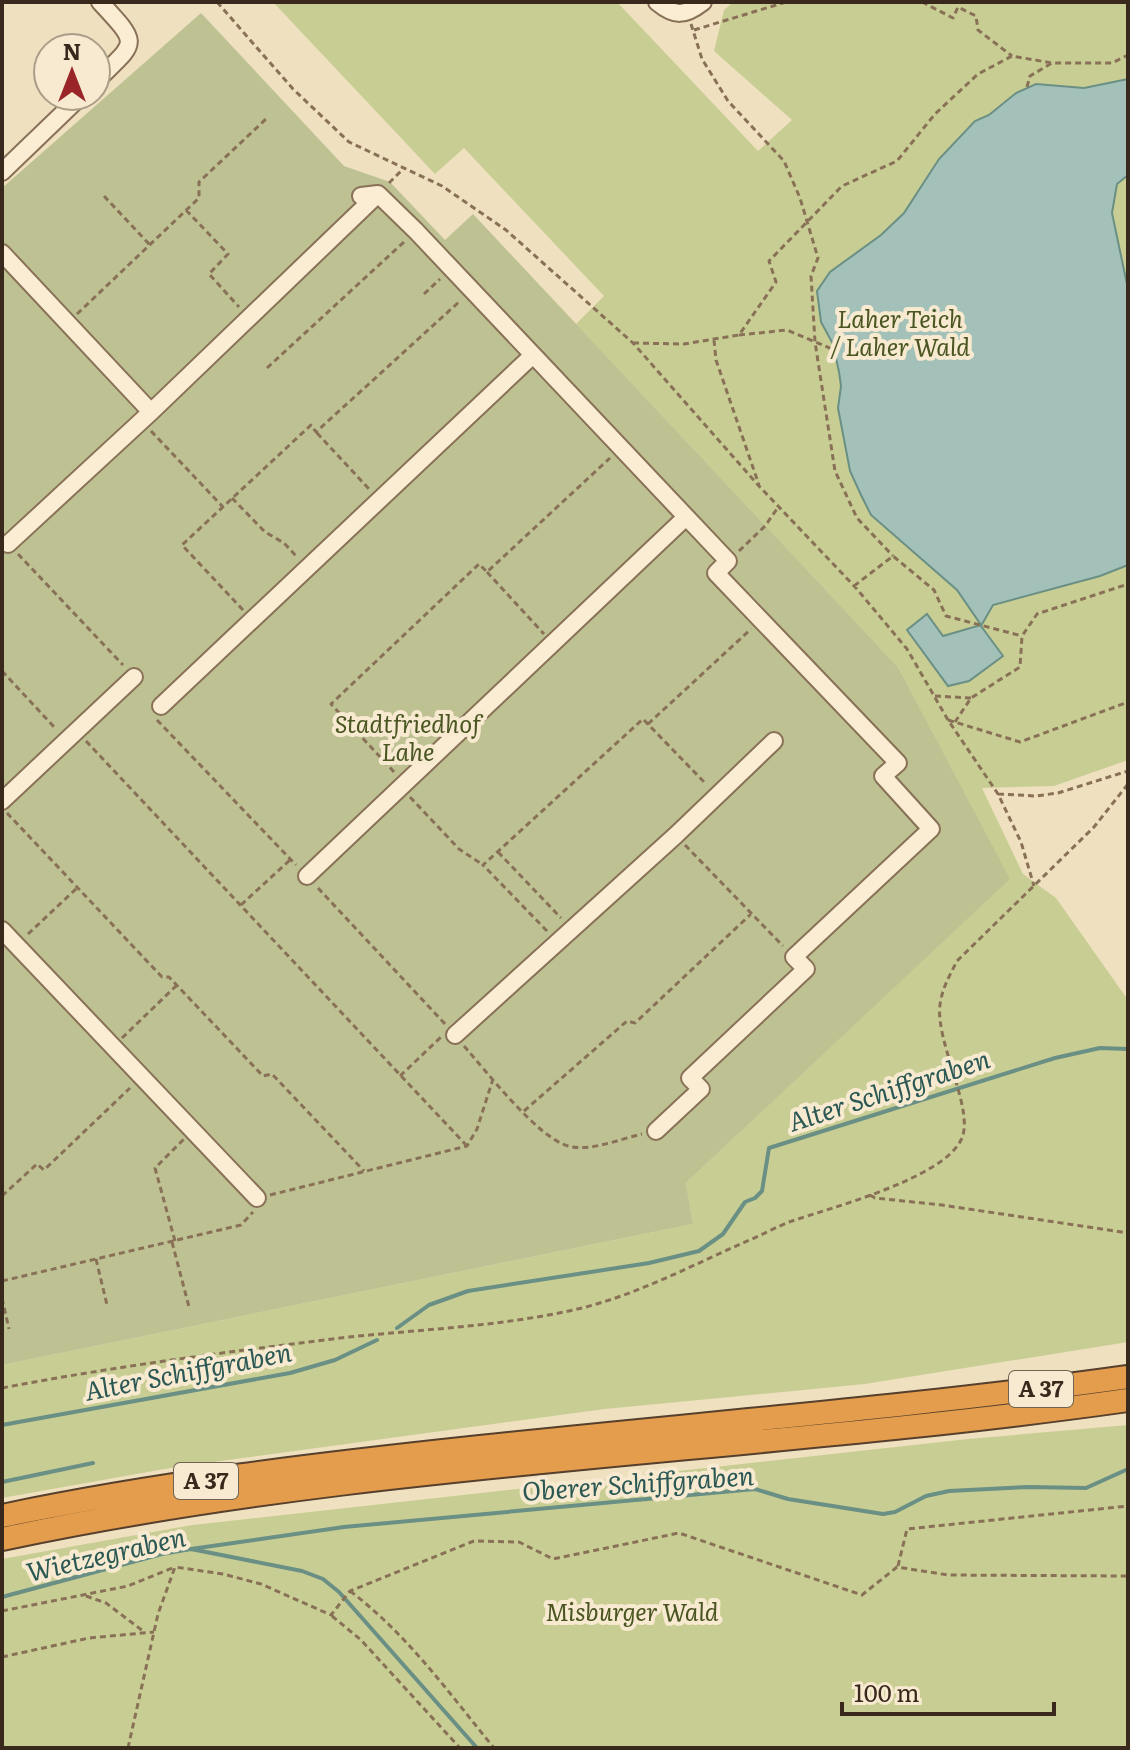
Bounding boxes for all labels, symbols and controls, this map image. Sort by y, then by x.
north arrow [32,32,112,112]
text: N [63,34,81,67]
park label: Laher Teich / Laher Wald [830,300,970,363]
park label: Stadtfriedhof Lahe [335,705,484,768]
water label: Alter Schiffgraben [782,1037,995,1140]
water label: Alter Schiffgraben [81,1330,295,1409]
road number: A 37 [1009,1371,1073,1407]
water label: Oberer Schiffgraben [521,1454,756,1509]
road number: A 37 [174,1463,238,1499]
water label: Wietzegraben [22,1515,189,1590]
park label: Misburger Wald [545,1593,719,1628]
scale bar [842,1666,1054,1716]
text: 100 m [854,1674,920,1709]

